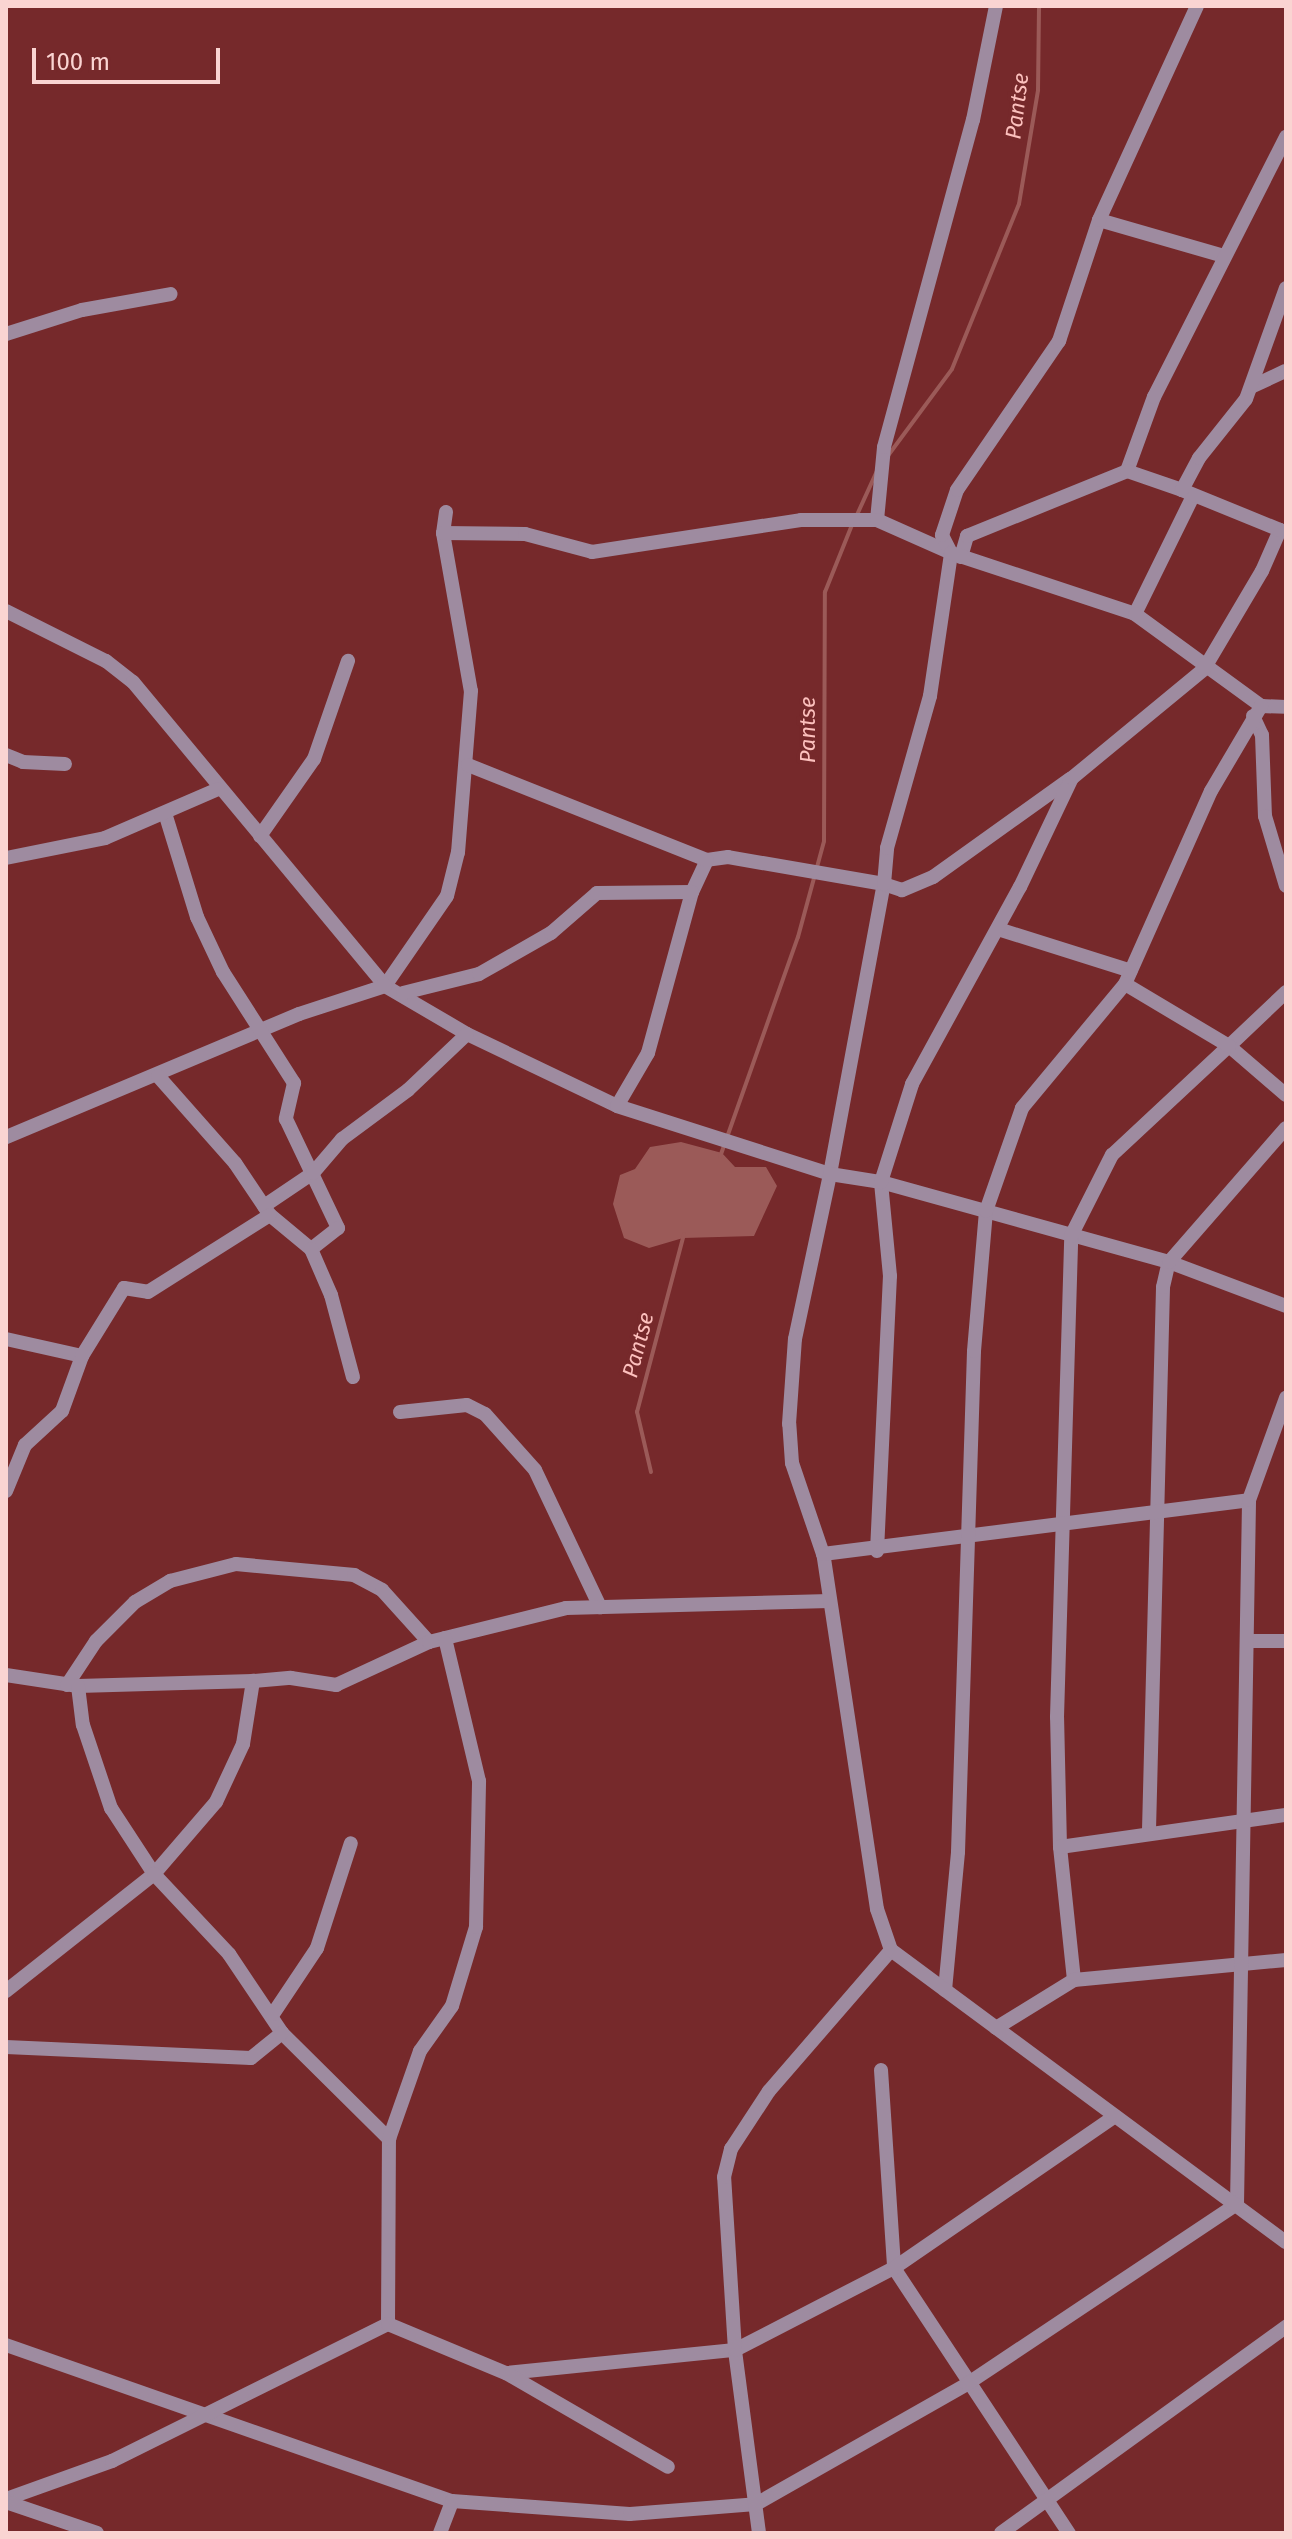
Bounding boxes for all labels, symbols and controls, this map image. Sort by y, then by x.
scale bar [36,32,224,82]
text: 100 m [46,48,110,76]
water label: Pantse [1000,71,1034,141]
water label: Pantse [795,697,821,763]
water label: Pantse [617,1309,659,1381]

